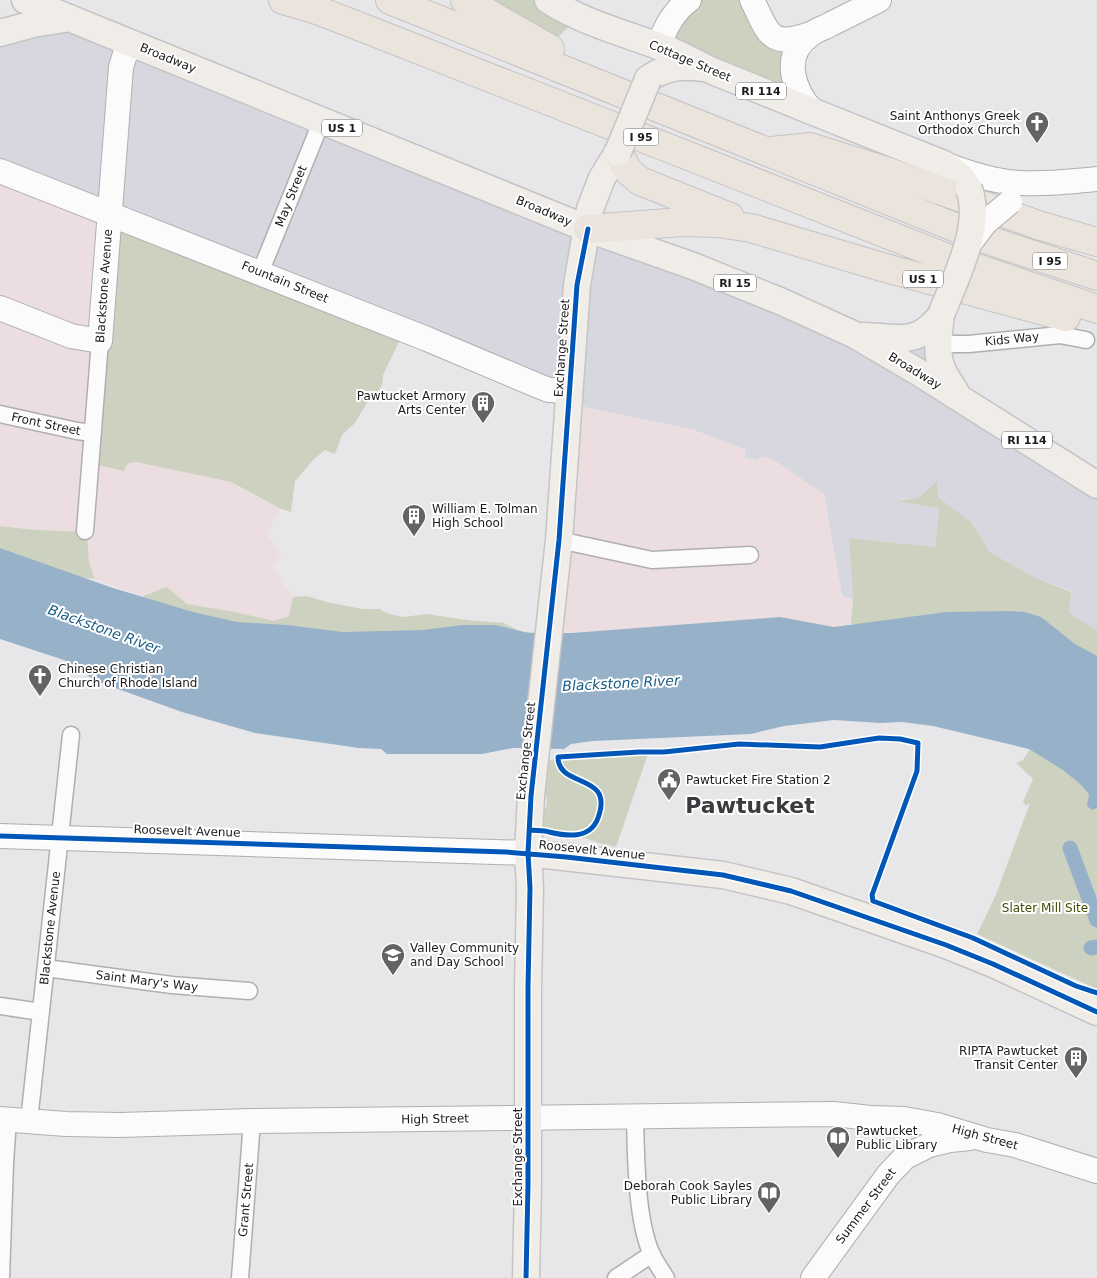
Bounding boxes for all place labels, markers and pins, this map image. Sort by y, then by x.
place label: Saint Anthonys Greek Orthodox Church [890,109,1020,137]
church icon: Saint Anthonys Greek Orthodox Church [1024,110,1050,144]
place label: Pawtucket Armory Arts Center [357,389,466,417]
building icon: Pawtucket Armory Arts Center [470,390,496,424]
place label: William E. Tolman High School [432,502,538,530]
building icon: William E. Tolman High School [401,503,427,537]
place label: Chinese Christian Church of Rhode Island [58,662,197,690]
church icon: Chinese Christian Church of Rhode Island [27,663,53,697]
public building icon: Pawtucket Fire Station 2 [656,767,682,801]
place label: Pawtucket Fire Station 2 [686,773,831,787]
place label: Valley Community and Day School [410,941,519,969]
school or university icon: Valley Community and Day School [380,942,406,976]
place label: RIPTA Pawtucket Transit Center [959,1044,1058,1072]
building icon: RIPTA Pawtucket Transit Center [1063,1045,1089,1079]
place label: Pawtucket Public Library [856,1124,937,1152]
library icon: Pawtucket Public Library [825,1125,851,1159]
place label: Deborah Cook Sayles Public Library [624,1179,752,1207]
library icon: Deborah Cook Sayles Public Library [756,1180,782,1214]

